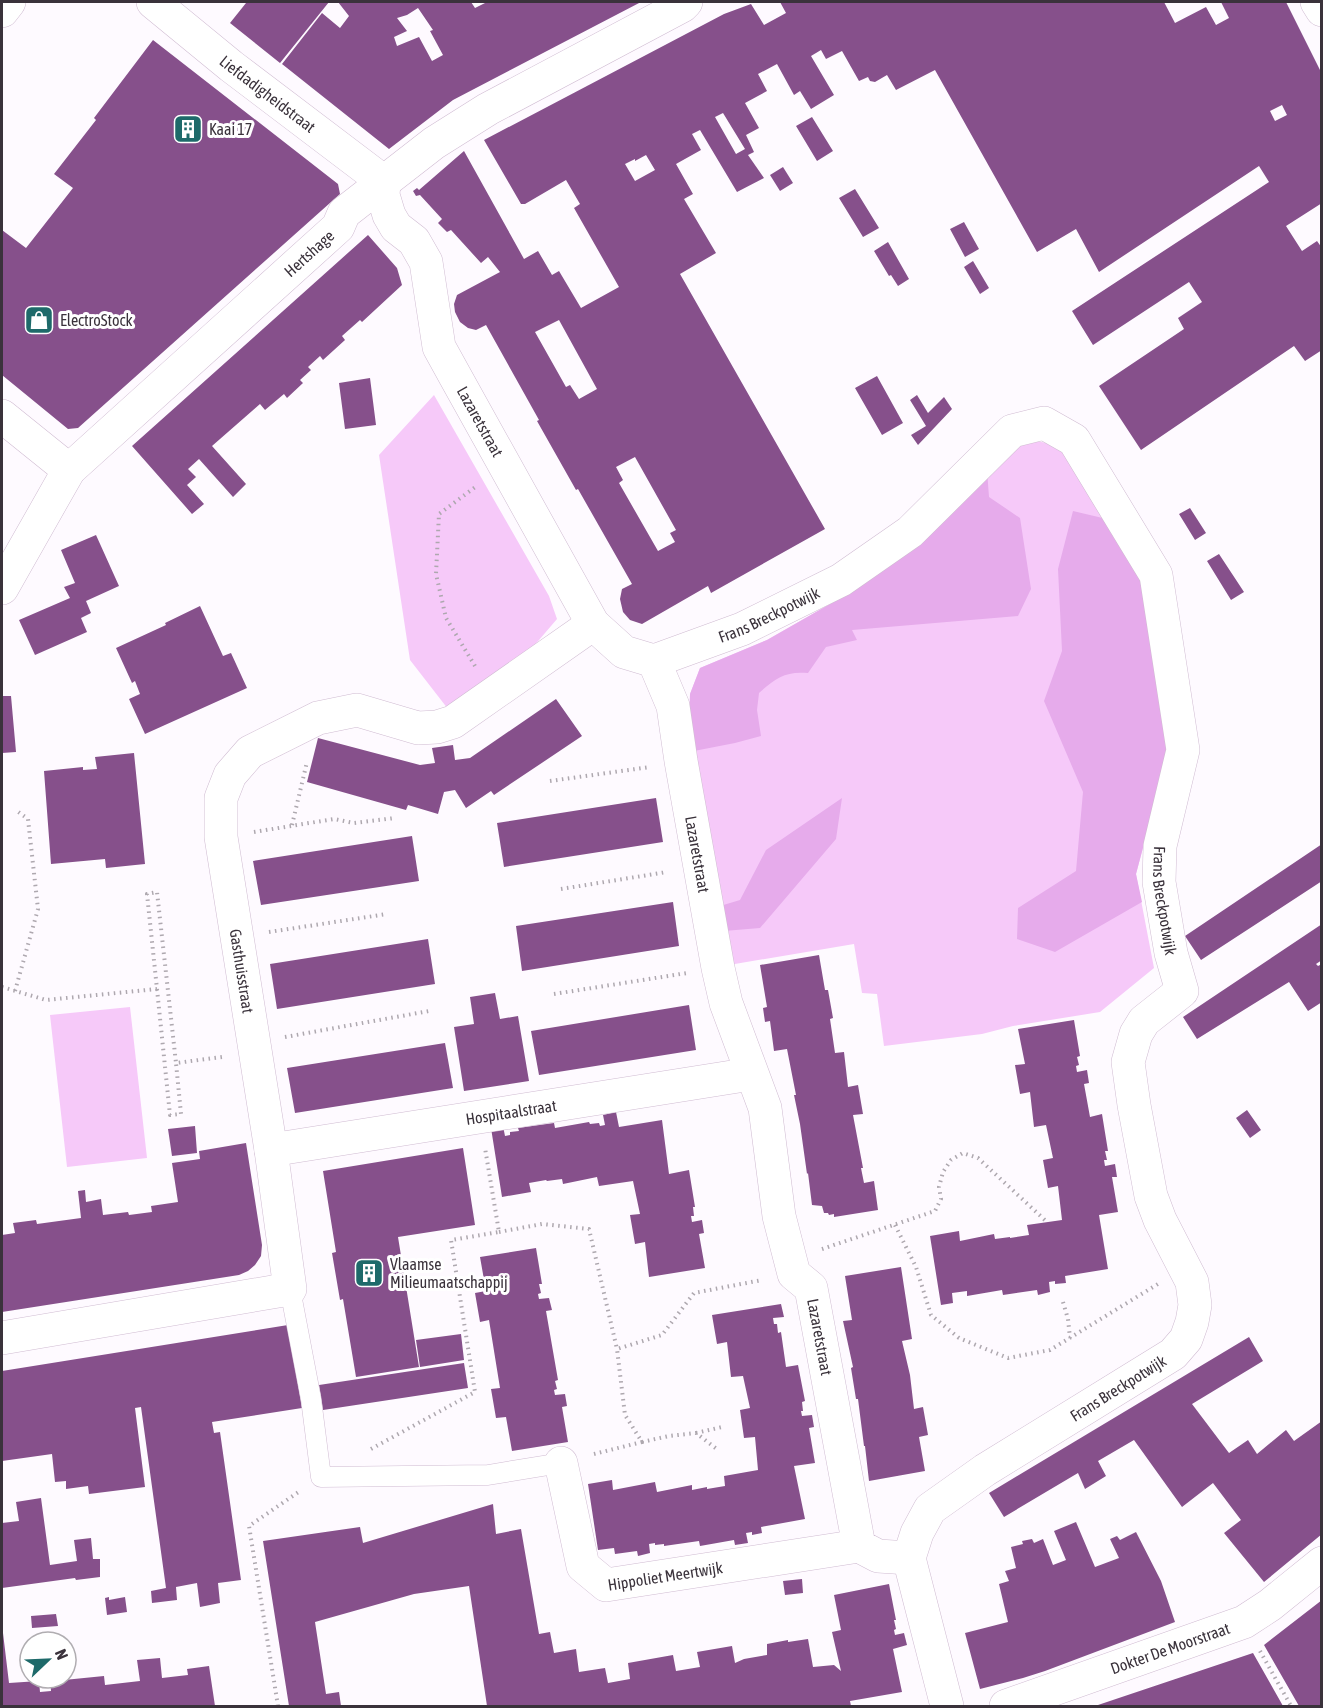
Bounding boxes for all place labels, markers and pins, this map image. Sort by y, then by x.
building icon: Kaai 17 [172,113,204,145]
place label: Kaai 17 [209,120,252,138]
shop icon: ElectroStock [23,304,55,336]
place label: ElectroStock [60,311,133,329]
place label: Vlaamse Milieumaatschappij [390,1255,508,1292]
building icon: Vlaamse Milieumaatschappij [353,1257,385,1289]

